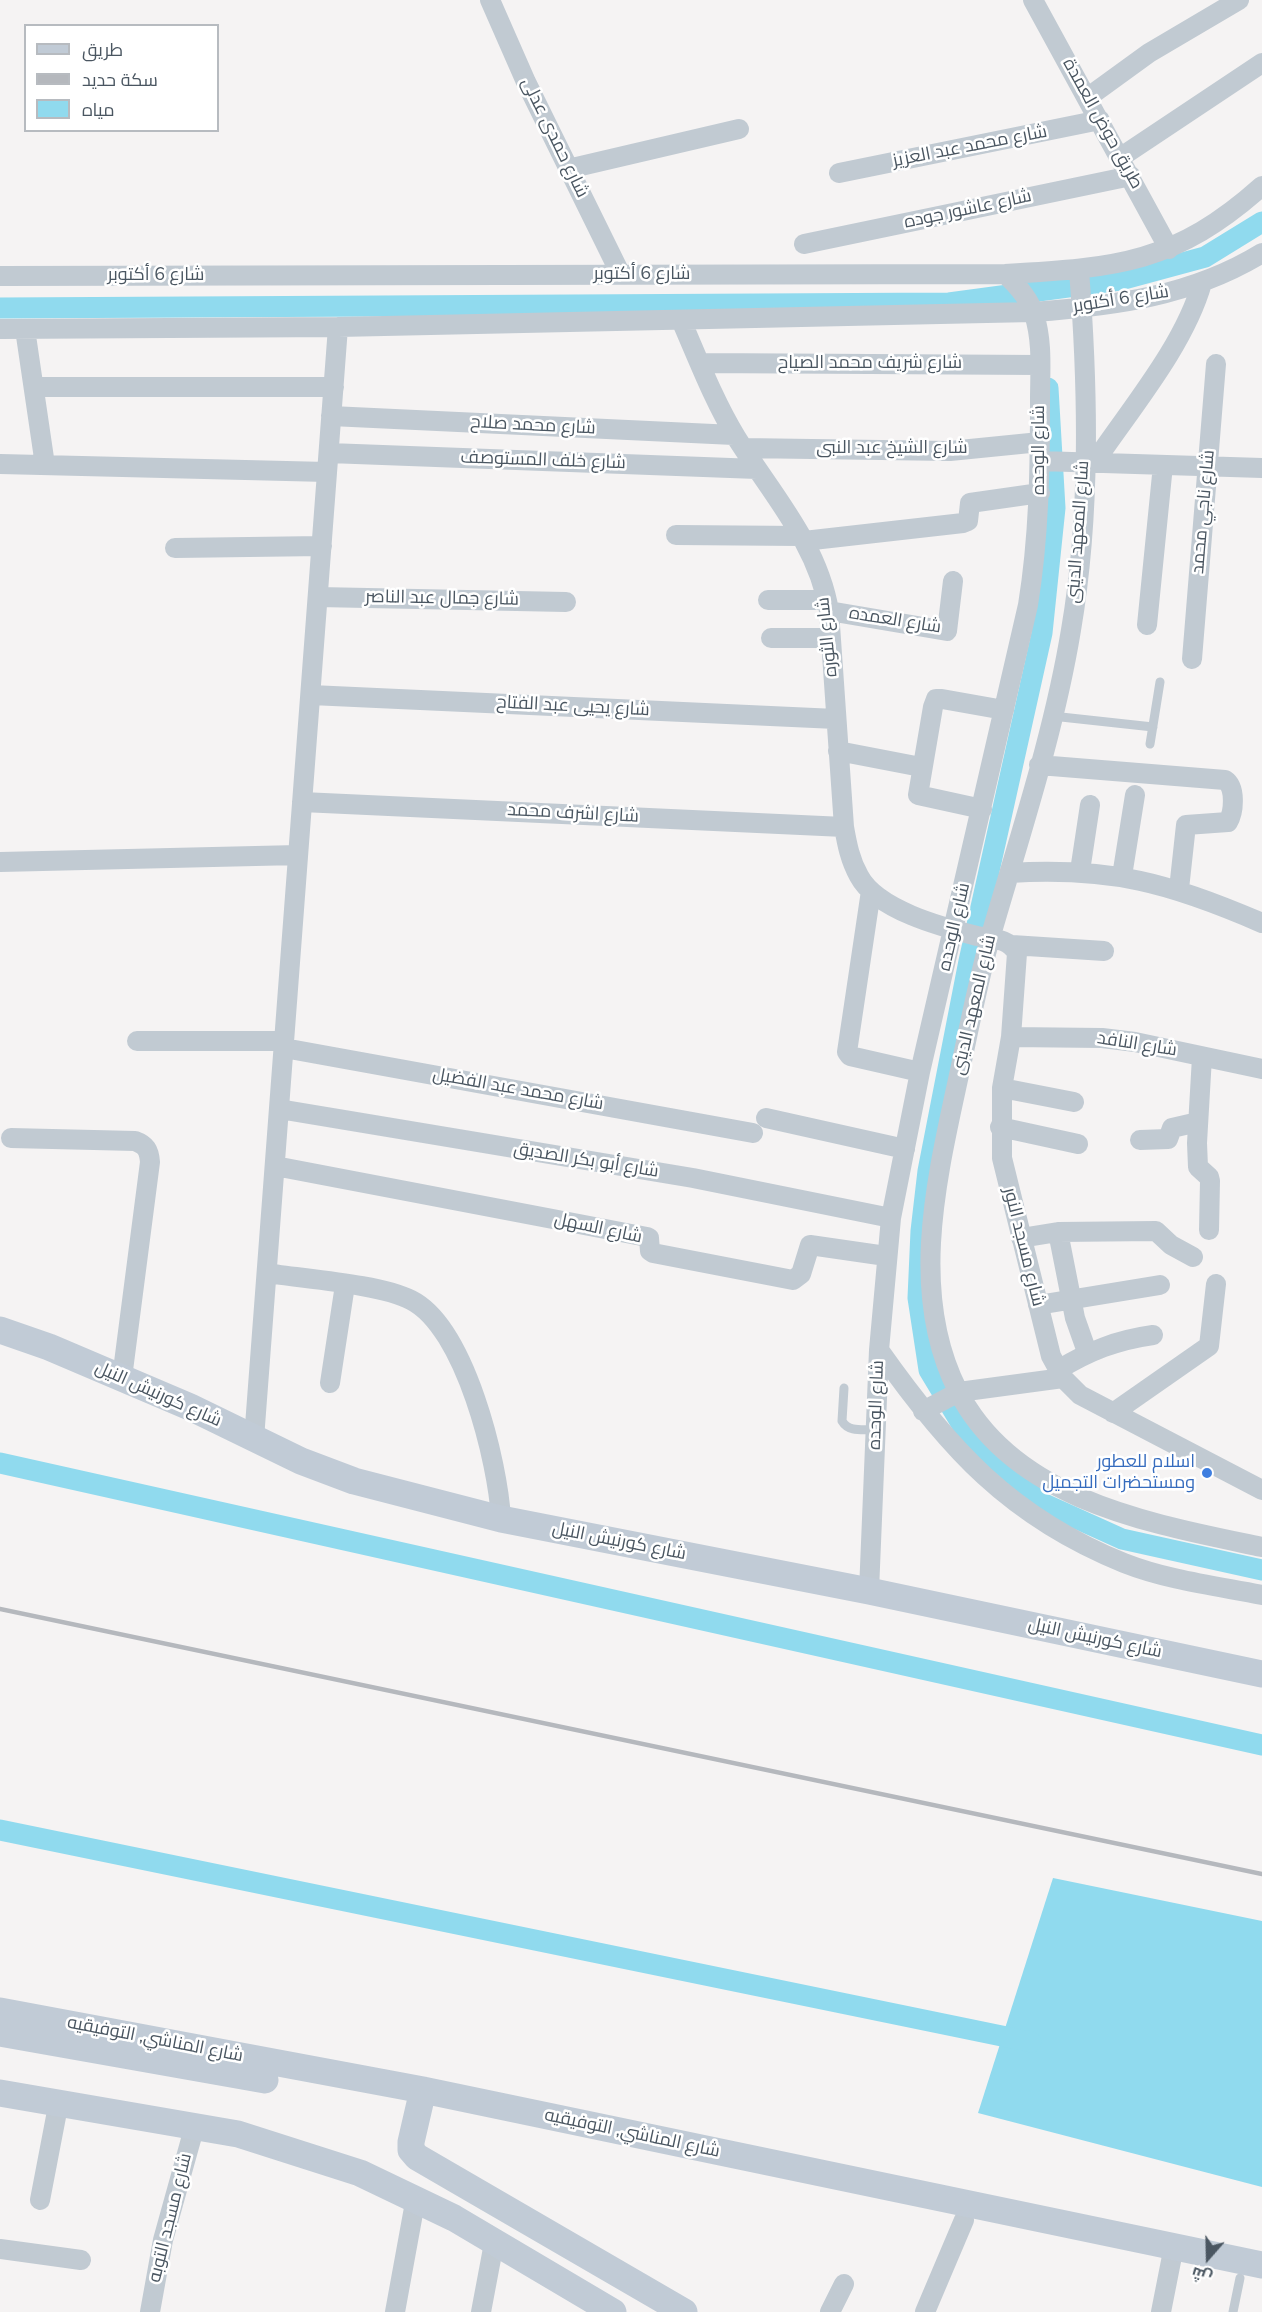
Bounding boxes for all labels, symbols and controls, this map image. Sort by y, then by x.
legend [24,24,219,132]
text: طريق [82,38,123,62]
street label: طريق حوض العمدة [1057,55,1147,193]
text: سكة حديد [82,68,158,92]
street label: شارع حمدى عدلى [516,75,592,201]
text: مياه [82,98,115,122]
street label: شارع محمد عبد العزيز [891,121,1049,173]
street label: شارع عاشور جوده [902,186,1034,234]
street label: شارع 6 أكتوبر [594,264,690,286]
street label: شارع 6 أكتوبر [108,265,204,287]
street label: شارع 6 أكتوبر [1071,282,1171,318]
street label: شارع شريف محمد الصياح [778,353,962,375]
street label: شارع الوحده [1029,405,1051,495]
street label: شارع محمد صلاح [470,412,596,440]
street label: شارع الشيخ عبد النبى [816,438,968,460]
street label: شارع خلف المستوصف [460,447,626,475]
street label: شارع ناجي محمد [1188,449,1220,575]
street label: شارع المعهد الدينى [1063,460,1095,604]
street label: شارع جمال عبد الناصر [365,587,519,611]
street label: شارع الثوره [813,596,843,678]
street label: شارع العمده [847,603,943,639]
street label: شارع يحيى عبد الفتاح [496,692,650,722]
street label: شارع اشرف محمد [507,800,639,828]
street label: شارع الوحده [934,881,976,973]
street label: شارع المعهد الدينى [948,933,1002,1077]
street label: شارع النافد [1096,1028,1178,1062]
street label: شارع محمد عبد الفضيل [431,1064,605,1116]
street label: شارع أبو بكر الصديق [512,1139,660,1183]
street label: شارع مسجد النور [998,1185,1048,1309]
street label: شارع السهل [552,1209,644,1249]
street label: شارع كورنيش النيل [91,1357,225,1433]
street label: شارع الوحده [865,1360,889,1450]
place label: اسلام للعطور ومستحضرات التجميل [1042,1452,1195,1494]
marker: اسلام للعطور ومستحضرات التجميل [1200,1466,1214,1480]
street label: شارع كورنيش النيل [550,1518,688,1566]
street label: شارع كورنيش النيل [1026,1614,1164,1664]
street label: شارع المناشي, التوفيقيه [65,2012,245,2068]
street label: شارع المناشي, التوفيقيه [542,2105,722,2163]
street label: شارع مسجد التوبه [145,2151,197,2285]
north arrow [1178,2228,1238,2288]
text: ش [1188,2261,1215,2289]

